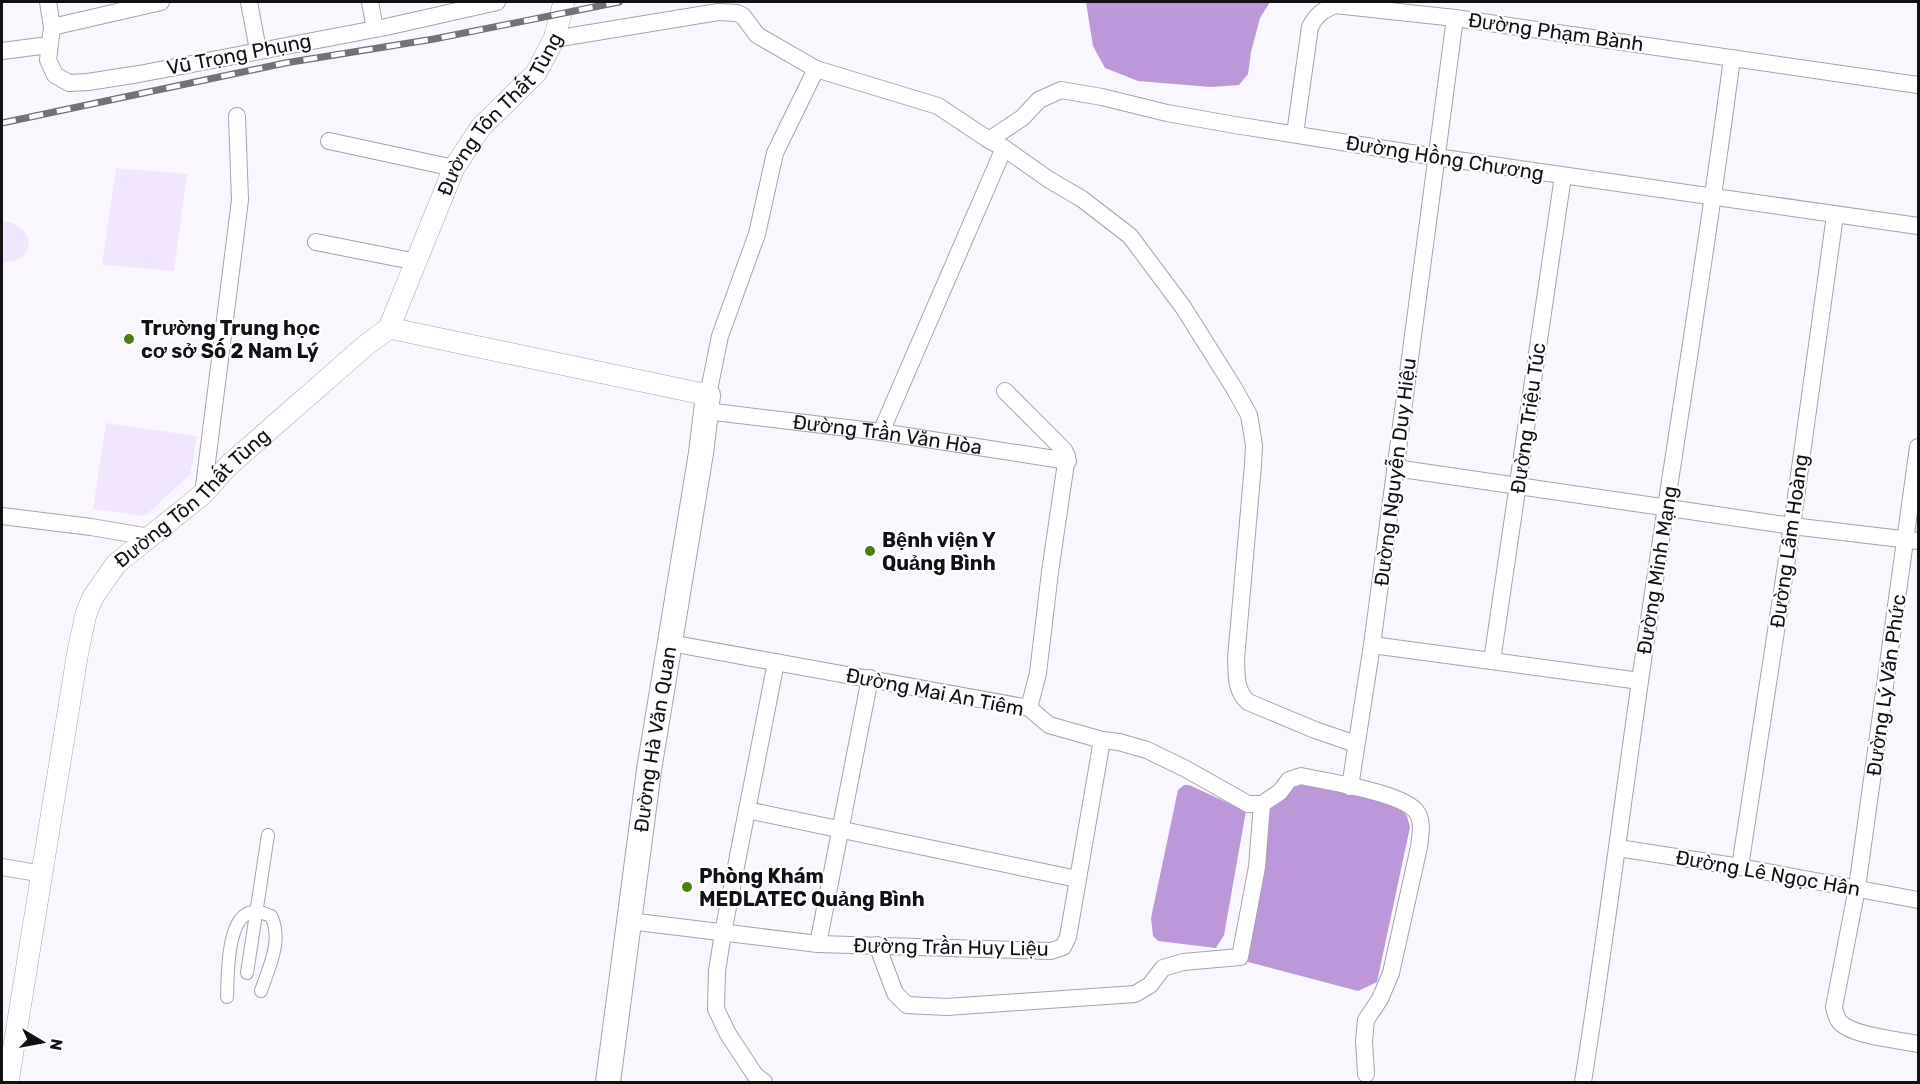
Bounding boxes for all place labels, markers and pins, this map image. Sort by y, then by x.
place label: Trường Trung học cơ sở Số 2 Nam Lý [141,316,320,363]
marker: Trường Trung học cơ sở Số 2 Nam Lý [122,332,136,346]
place label: Bệnh viện Y Quảng Bình [882,528,996,575]
marker: Bệnh viện Y Quảng Bình [863,544,877,558]
place label: Phòng Khám MEDLATEC Quảng Bình [699,864,925,911]
marker: Phòng Khám MEDLATEC Quảng Bình [680,880,694,894]

